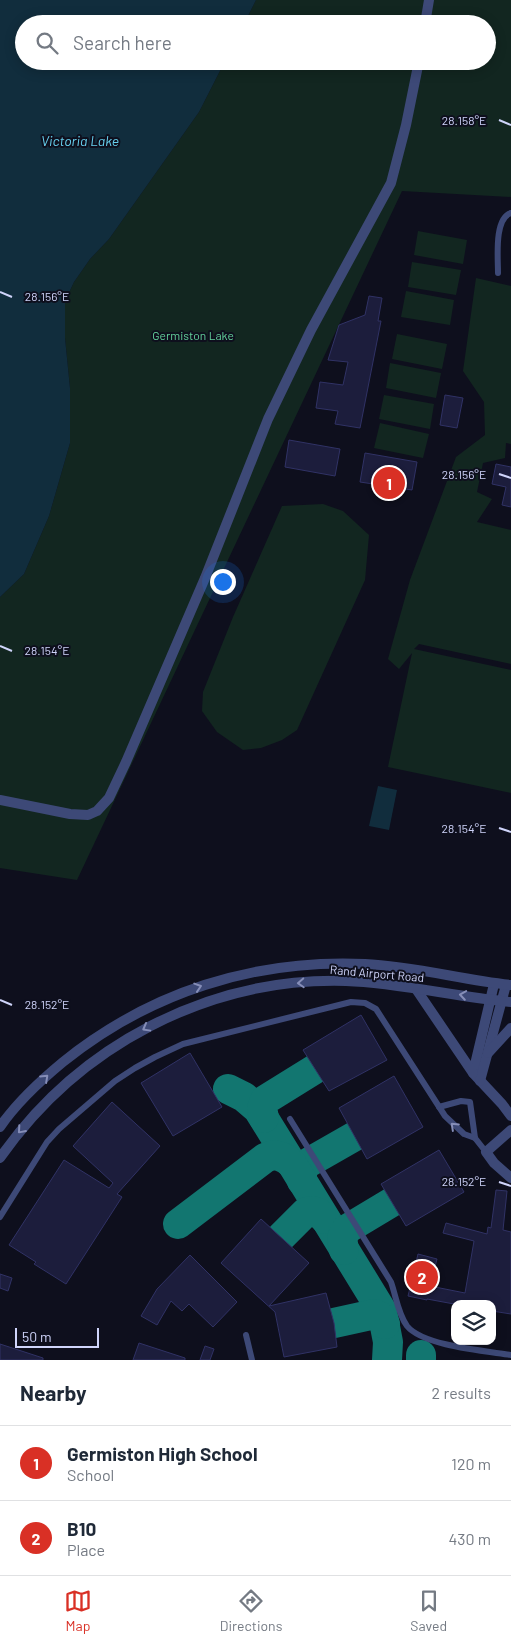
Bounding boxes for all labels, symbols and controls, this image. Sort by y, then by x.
search box [15,15,496,70]
icon: search [33,29,61,57]
text: Search here [73,31,172,54]
text: 28.158°E [442,113,486,127]
water label: Victoria Lake [41,132,119,149]
text: 28.156°E [25,289,69,303]
park label: Germiston Lake [152,328,234,342]
pin: 1 [373,464,405,502]
text: 28.156°E [442,467,486,481]
your location [210,569,236,595]
text: 28.154°E [25,643,69,657]
text: 28.154°E [442,821,486,835]
street label: Rand Airport Road [329,962,425,984]
one-way arrow [297,977,305,988]
one-way arrow [194,982,202,992]
one-way arrow [458,991,467,1001]
text: 28.152°E [25,997,69,1011]
one-way arrow [143,1022,152,1032]
one-way arrow [39,1075,48,1084]
one-way arrow [451,1123,460,1132]
one-way arrow [18,1124,27,1133]
text: 28.152°E [442,1174,486,1188]
pin: 2 [406,1258,438,1296]
map controls [451,1300,496,1345]
button: layers [451,1300,496,1345]
scale bar [15,1325,99,1348]
text: 50 m [22,1328,51,1345]
text: Nearby [20,1380,86,1405]
text: 2 results [432,1383,491,1402]
text: Germiston High School [67,1442,258,1465]
text: 1 [33,1454,39,1473]
text: 120 m [451,1454,491,1473]
text: School [67,1465,114,1484]
text: B10 [67,1517,96,1540]
text: 2 [32,1529,40,1548]
text: 430 m [448,1529,491,1548]
text: Place [67,1540,105,1559]
tab: Map [64,1587,92,1634]
tab: Directions [220,1587,282,1634]
tab: Saved [410,1587,447,1634]

